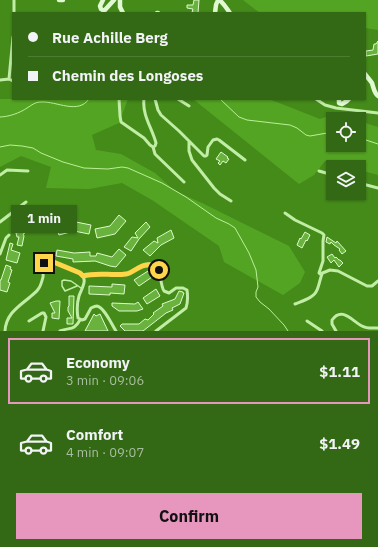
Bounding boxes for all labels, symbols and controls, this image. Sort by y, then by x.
text: Rue Achille Berg [52,28,168,47]
text: Chemin des Longoses [52,66,203,85]
map controls [326,112,366,200]
button: locate [326,112,366,152]
button: layers [326,160,366,200]
callout: 1 min [11,205,77,233]
text: 1 min [27,210,61,227]
route end [35,254,53,272]
route start [150,261,168,279]
icon: car [18,353,54,389]
text: Economy [66,353,130,372]
text: $1.11 [319,362,360,381]
text: 3 min · 09:06 [66,372,144,389]
icon: car [18,425,54,461]
text: Comfort [66,425,123,444]
text: $1.49 [319,434,360,453]
text: 4 min · 09:07 [66,444,144,461]
button: Confirm [16,493,362,539]

